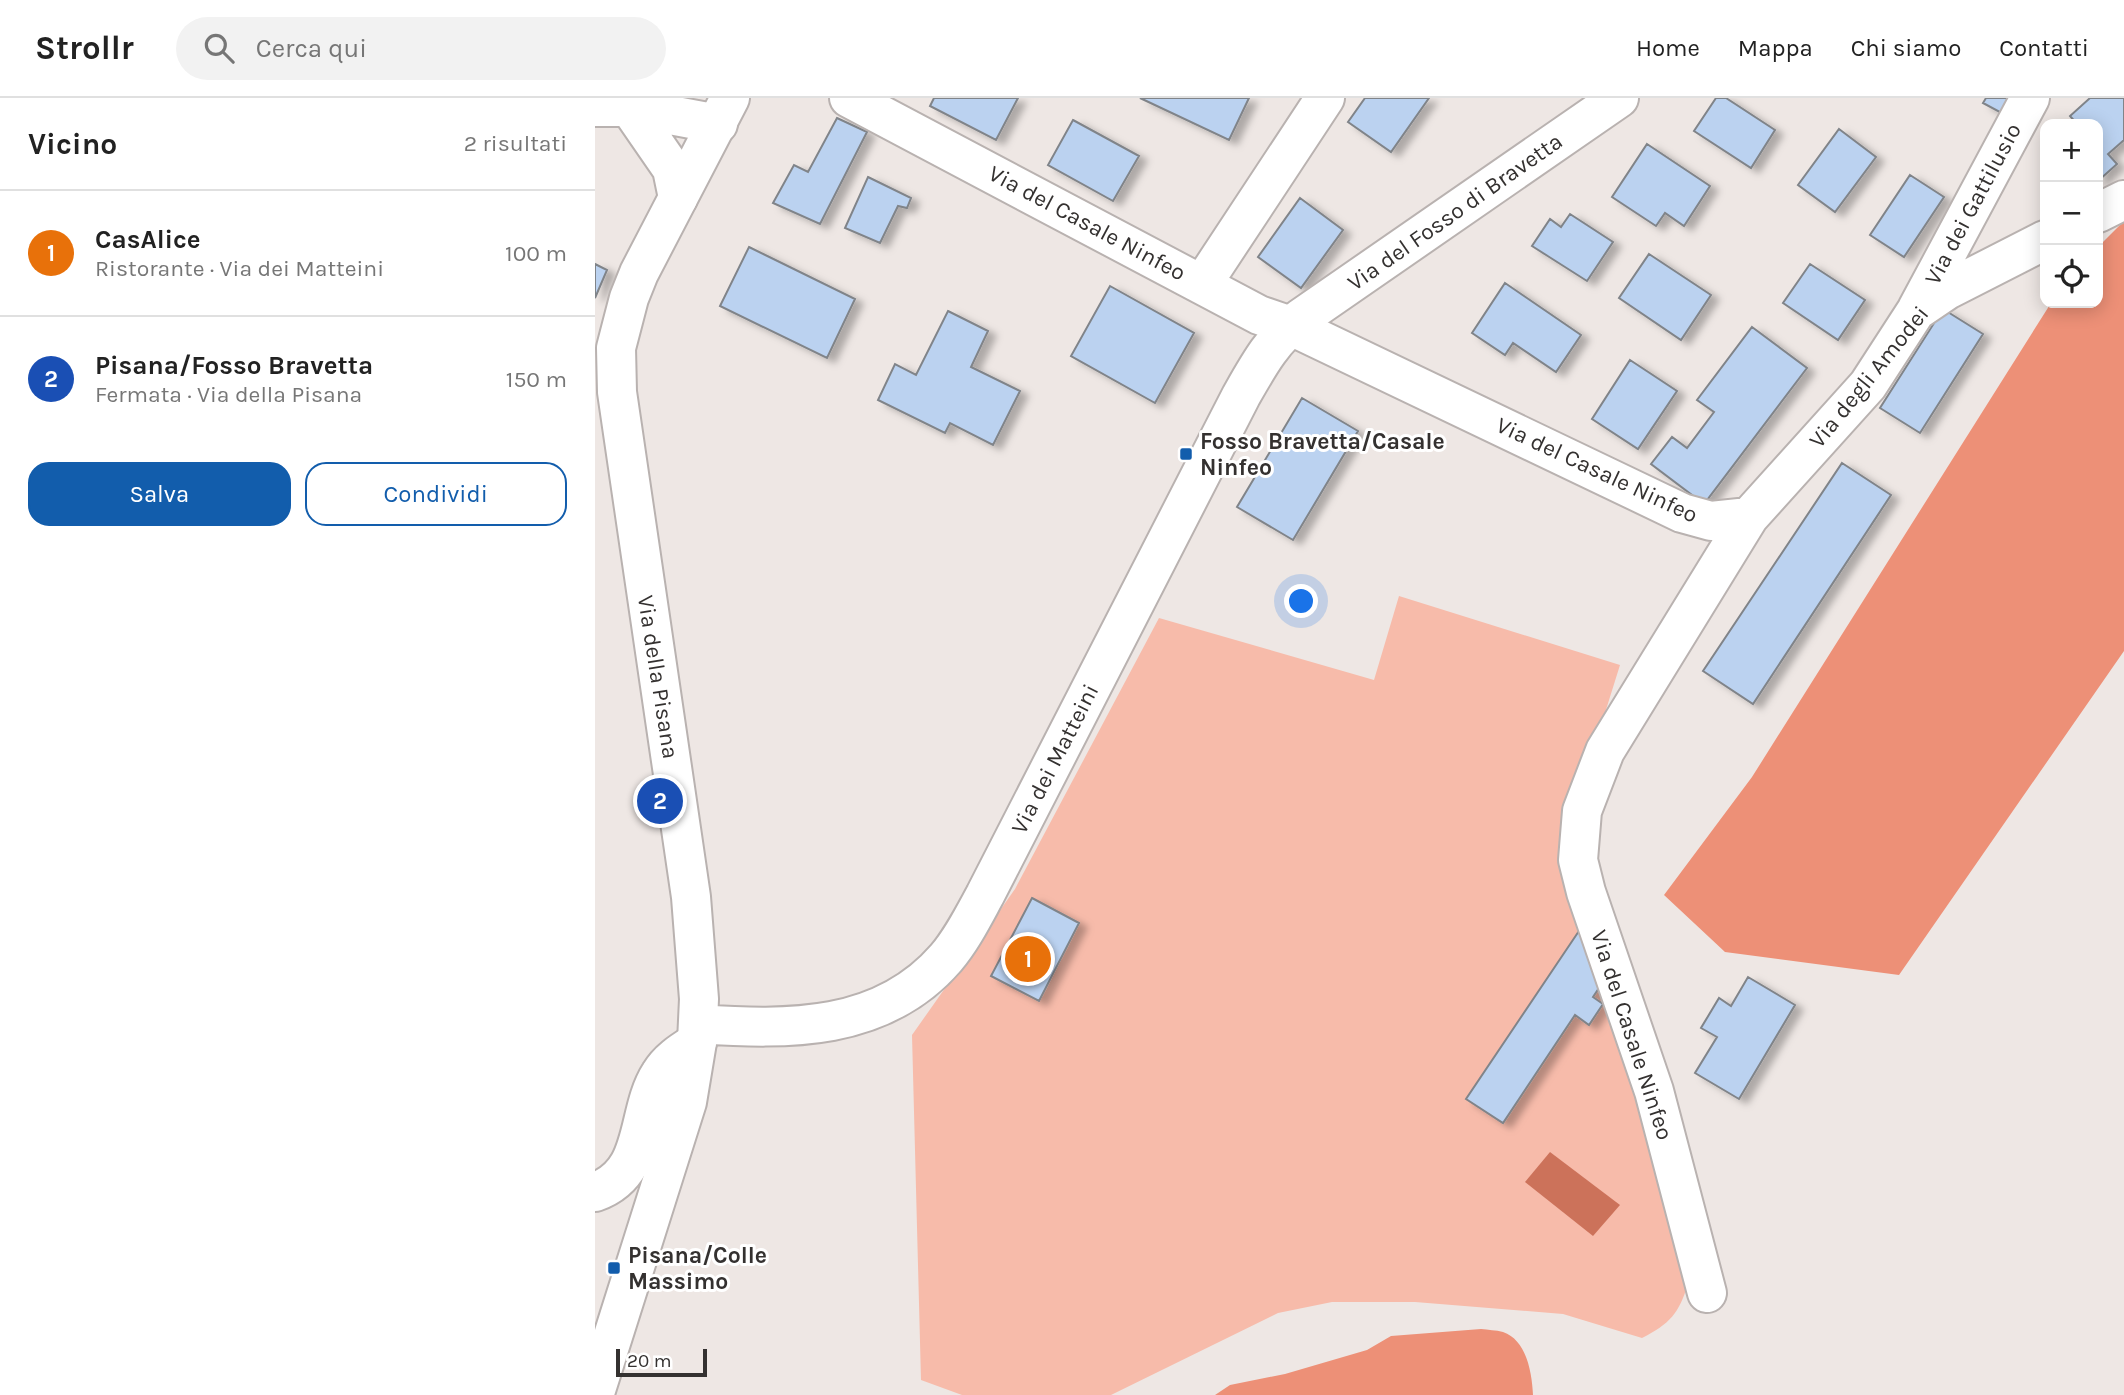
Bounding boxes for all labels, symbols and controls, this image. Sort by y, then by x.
search box [176,17,666,80]
text: Strollr [35,29,134,67]
icon: search [200,29,238,67]
text: Cerca qui [256,33,367,64]
text: Home [1636,34,1700,62]
text: Mappa [1738,34,1813,62]
text: Chi siamo [1851,34,1961,62]
text: Contatti [1999,34,2089,62]
street label: Via dei Gattilusio [1919,119,2027,289]
map controls [2040,119,2103,308]
button: + [2040,119,2103,182]
text: Vicino [28,126,117,162]
street label: Via del Fosso di Bravetta [1342,128,1568,296]
text: 2 risultati [464,130,567,157]
street label: Via del Casale Ninfeo [984,160,1190,286]
button: − [2040,182,2103,245]
text: CasAlice [95,224,201,255]
text: 1 [47,240,55,267]
text: 100 m [505,240,567,267]
button: locate [2040,245,2103,308]
text: Ristorante · Via dei Matteini [95,255,384,282]
street label: Via degli Amodei [1804,301,1934,453]
text: Pisana/Fosso Bravetta [95,350,373,381]
text: 2 [44,366,58,393]
text: 150 m [506,366,567,393]
text: Fermata · Via della Pisana [95,381,362,408]
street label: Via del Casale Ninfeo [1492,411,1702,529]
place label: Fosso Bravetta/Casale Ninfeo [1200,428,1445,481]
marker: Fosso Bravetta/Casale Ninfeo [1178,446,1194,462]
button: Salva [28,462,291,526]
button: Condividi [305,462,567,526]
your location [1284,584,1318,618]
street label: Via della Pisana [632,593,684,761]
street label: Via dei Matteini [1006,680,1104,838]
pin: 2 [637,775,683,827]
street label: Via del Casale Ninfeo [1585,927,1679,1143]
pin: 1 [1005,933,1051,985]
place label: Pisana/Colle Massimo [628,1242,767,1295]
marker: Pisana/Colle Massimo [606,1260,622,1276]
scale bar [616,1346,707,1378]
text: 20 m [627,1350,672,1372]

